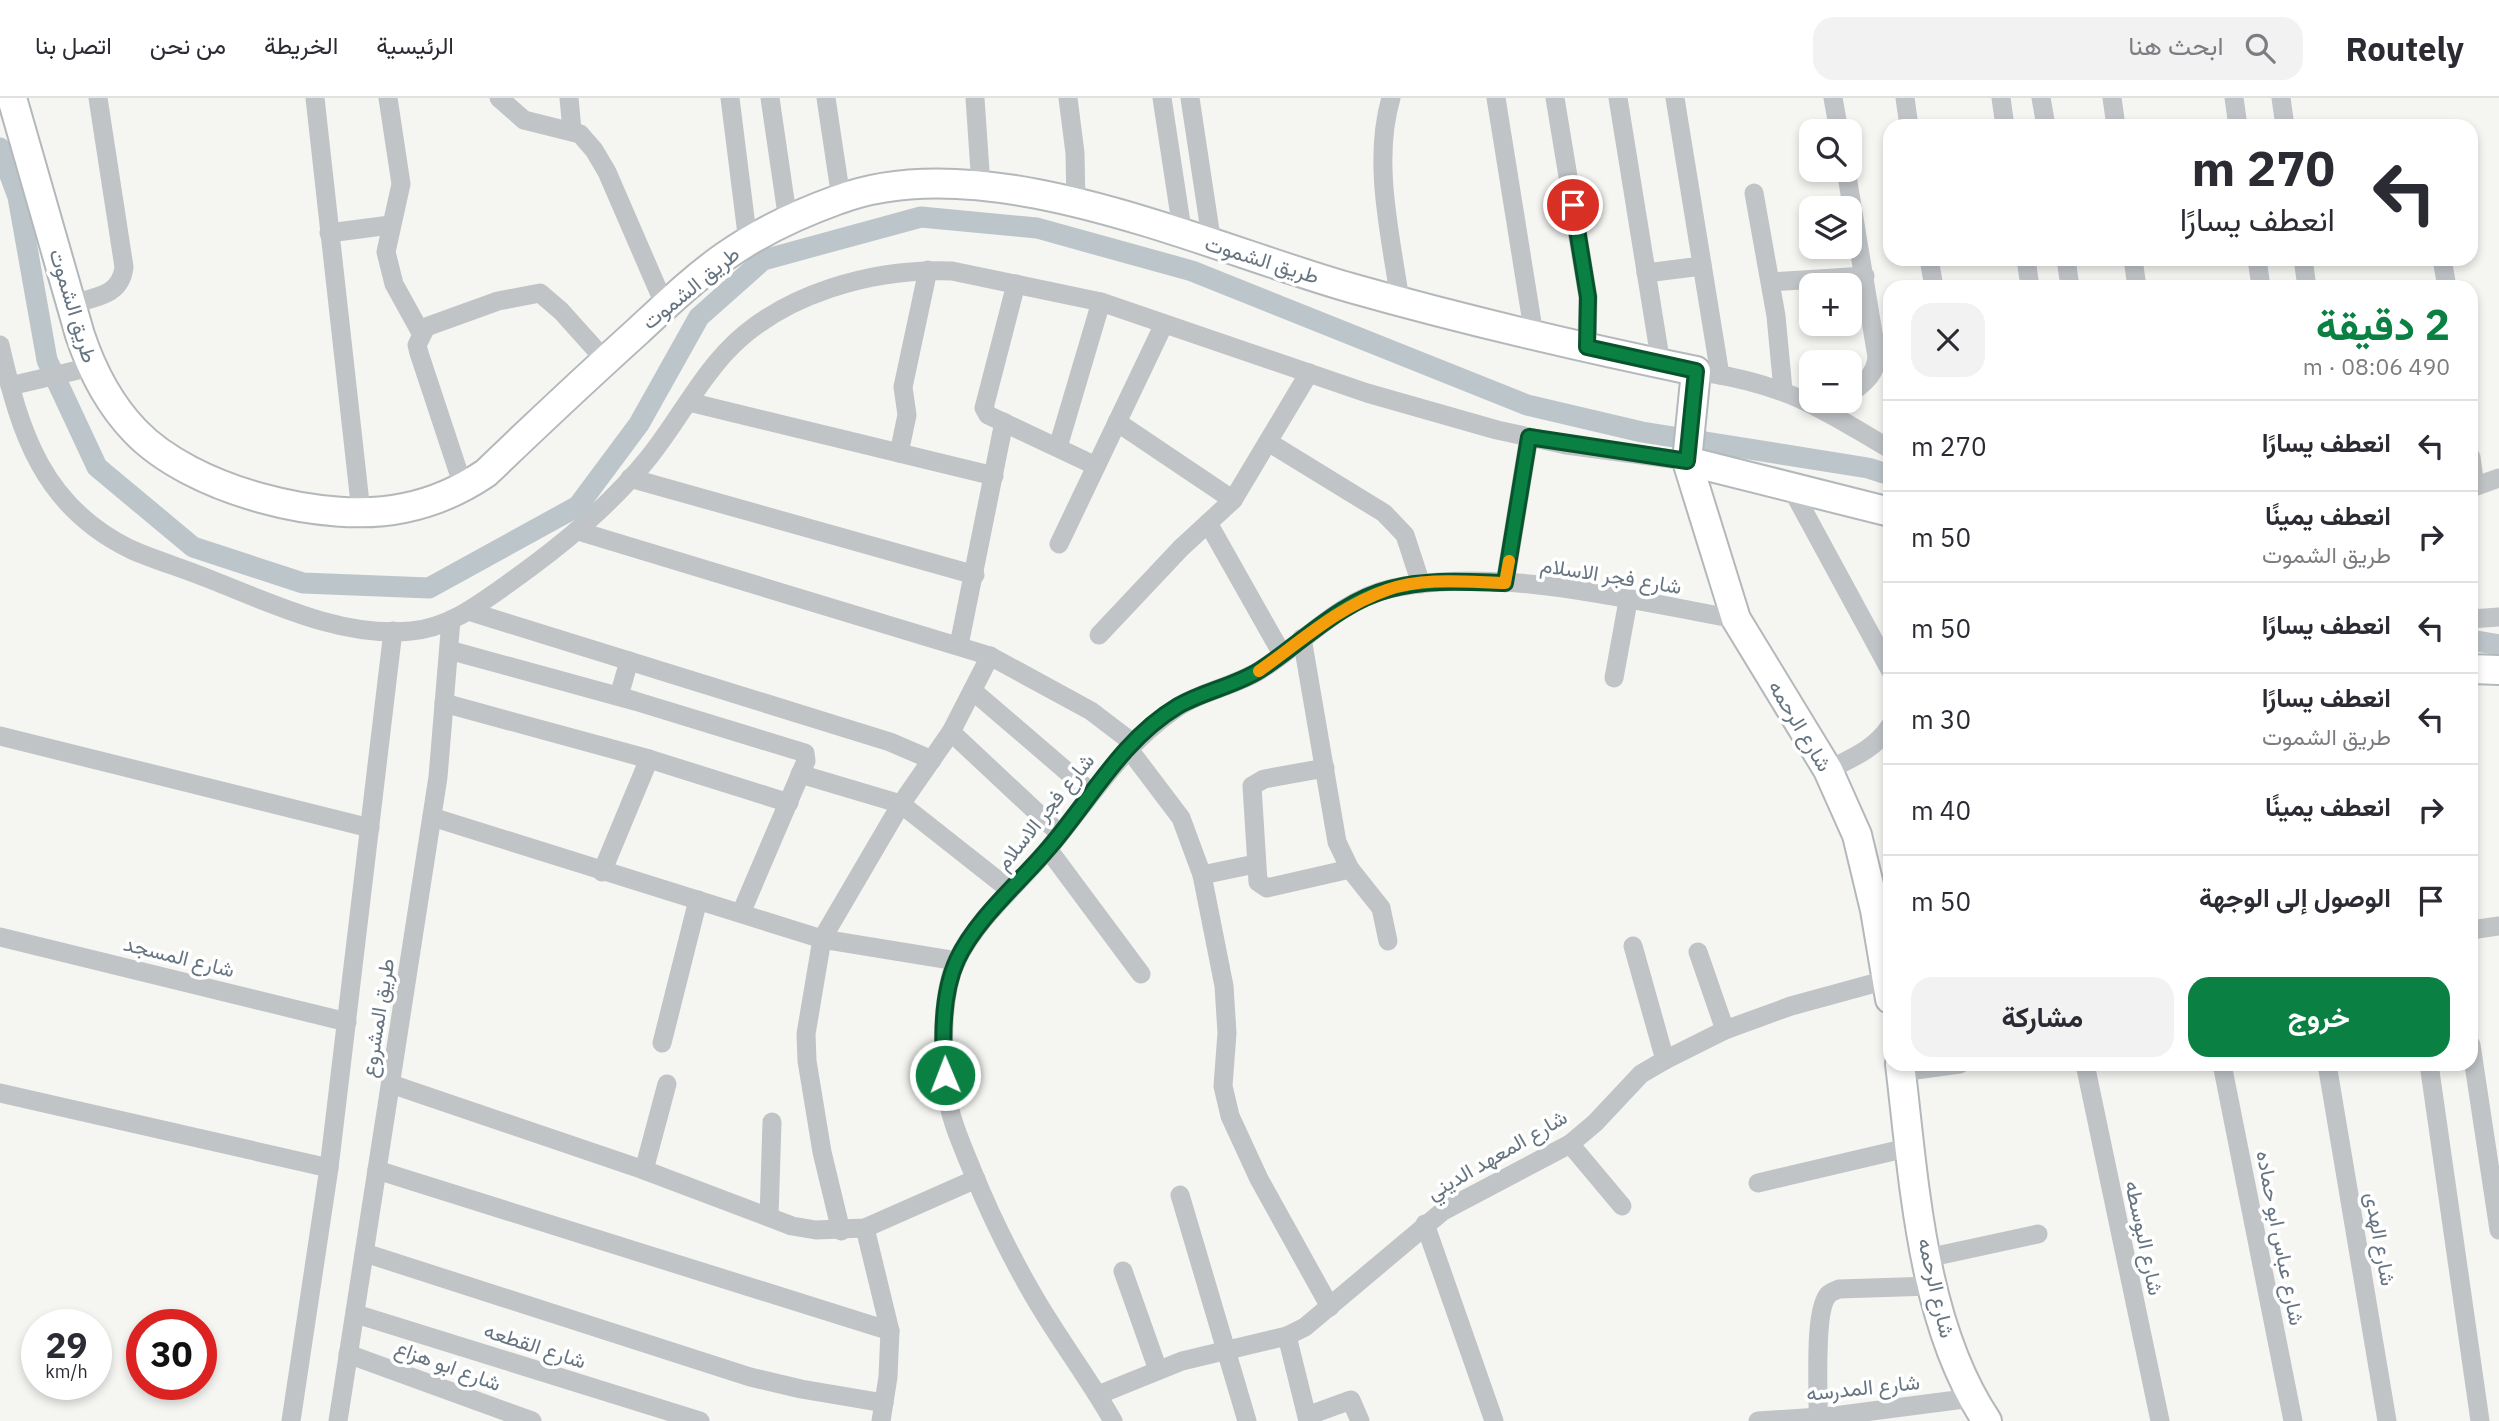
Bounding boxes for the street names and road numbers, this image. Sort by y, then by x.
street label: طريق الشموت [1202,228,1323,290]
street label: طريق الشموت [636,239,745,335]
street label: طريق الشموت [43,245,105,366]
street label: شارع فجر الاسلام [1538,550,1684,601]
street label: شارع الرحمه [1762,675,1839,777]
street label: شارع فجر الاسلام [988,747,1101,876]
street label: شارع المسجد [121,929,238,984]
street label: طريق المشروع [354,956,401,1080]
street label: شارع المعهد الديني [1421,1102,1574,1209]
street label: شارع عباس ابو حماده [2249,1148,2312,1328]
street label: شارع البوسطه [2118,1178,2171,1298]
street label: شارع الهدى [2358,1190,2403,1288]
street label: شارع الرحمه [1911,1235,1962,1341]
street label: شارع القطعه [480,1315,590,1376]
street label: شارع ابو هزاع [391,1333,505,1398]
street label: شارع المدرسه [1805,1367,1921,1408]

